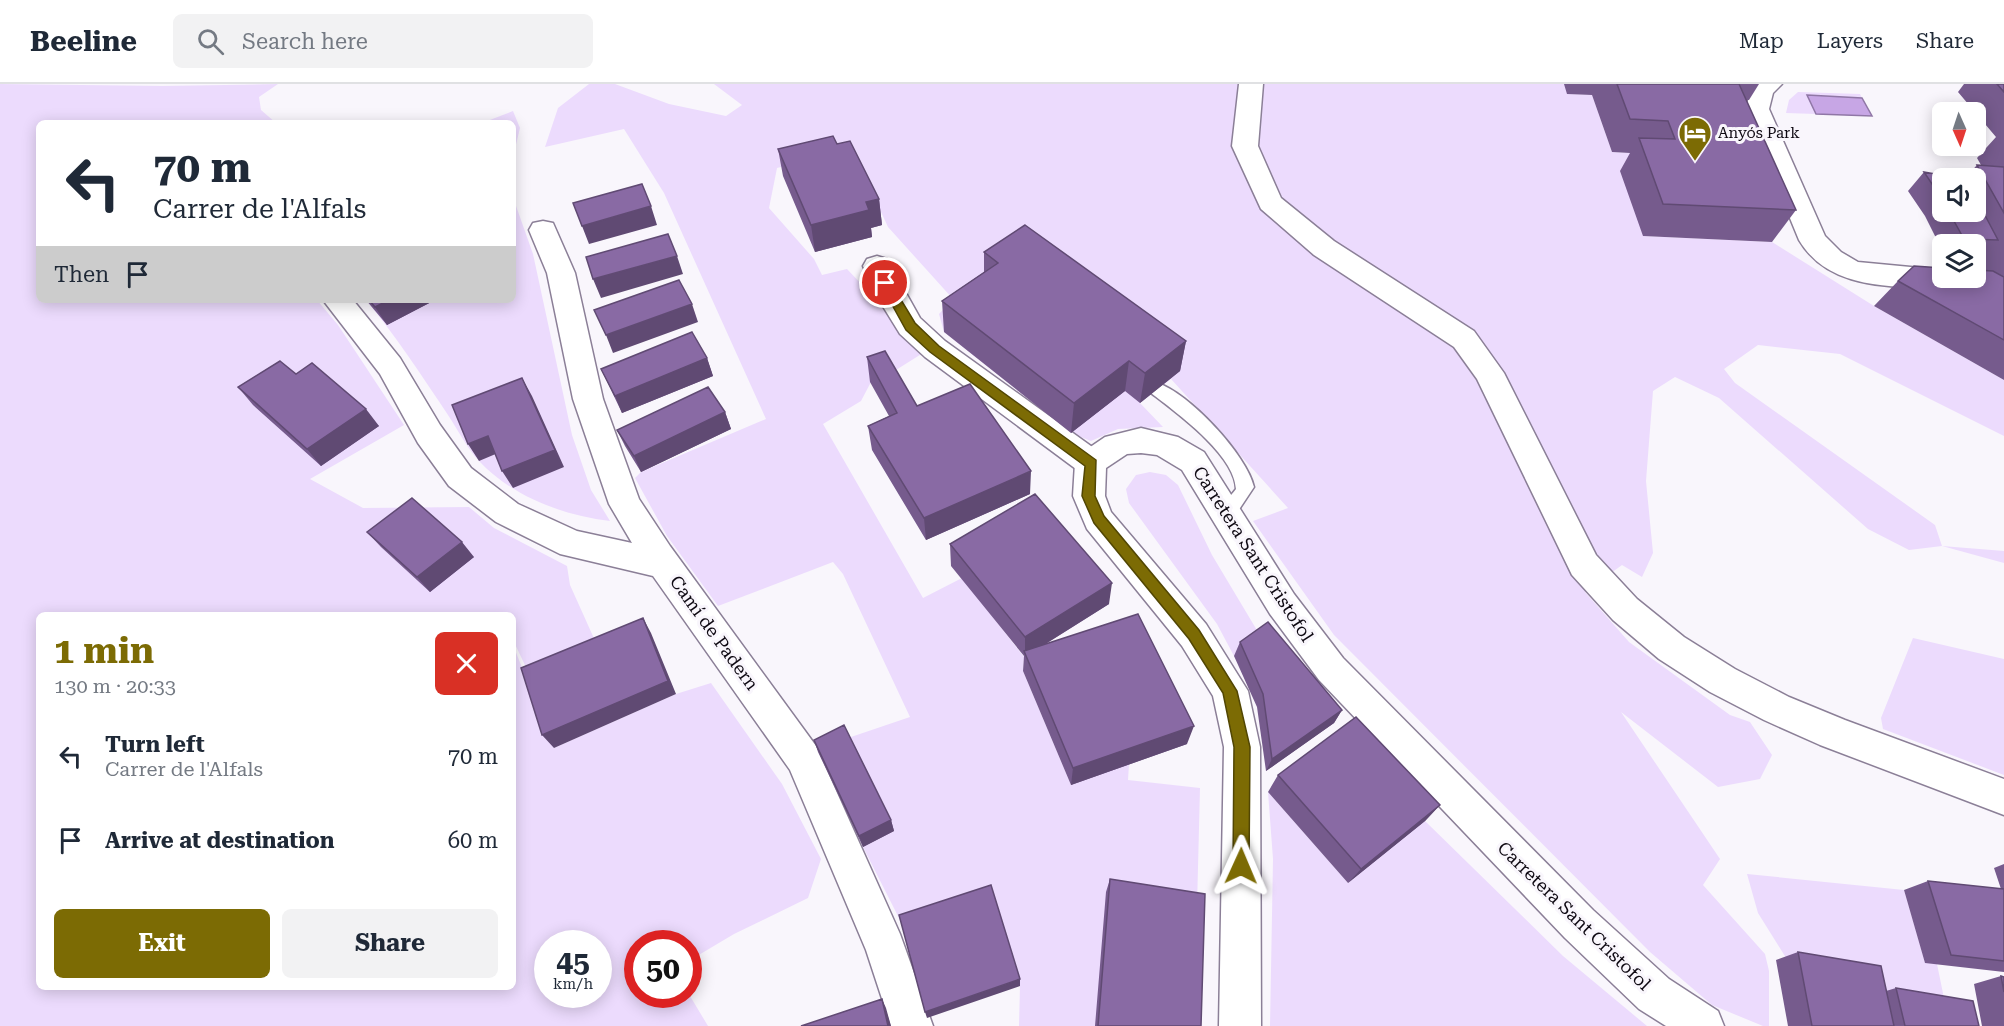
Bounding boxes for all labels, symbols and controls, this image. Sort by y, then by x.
search box [173,14,593,68]
text: Beeline [30,25,137,58]
icon: search [194,25,227,58]
text: Search here [242,29,368,54]
text: Map [1739,29,1784,53]
text: Layers [1817,29,1883,53]
text: Share [1916,29,1974,53]
north arrow [1932,102,1986,156]
map controls [1932,102,1986,288]
hotel icon: Anyós Park [1677,115,1713,162]
place label: Anyós Park [1718,124,1800,142]
text: 70 m [153,143,251,192]
icon: left [54,144,132,222]
button: sound [1932,168,1986,222]
text: Carrer de l'Alfals [153,193,366,225]
button: layers [1932,234,1986,288]
pin [859,257,910,308]
icon: arrive [121,258,154,291]
text: Then [54,262,109,287]
icon: arrive [868,266,901,299]
street label: Carretera Sant Cristofol [1189,462,1318,646]
street label: Camí de Padern [666,571,763,694]
text: 1 min [54,630,154,672]
button: close [435,632,498,695]
text: 130 m · 20:33 [54,674,176,698]
text: Turn left [105,732,205,757]
icon: left [54,740,87,773]
text: 70 m [448,744,498,769]
text: Carrer de l'Alfals [105,757,263,781]
icon: arrive [54,824,87,857]
text: Arrive at destination [105,828,334,853]
text: 60 m [448,828,498,853]
position arrow [1209,834,1273,898]
street label: Carretera Sant Cristofol [1493,837,1656,995]
button: Exit [54,909,270,978]
button: Share [282,909,498,978]
speed limit sign: 50 [624,930,702,1008]
text: 45 [556,944,590,979]
text: km/h [553,975,593,993]

